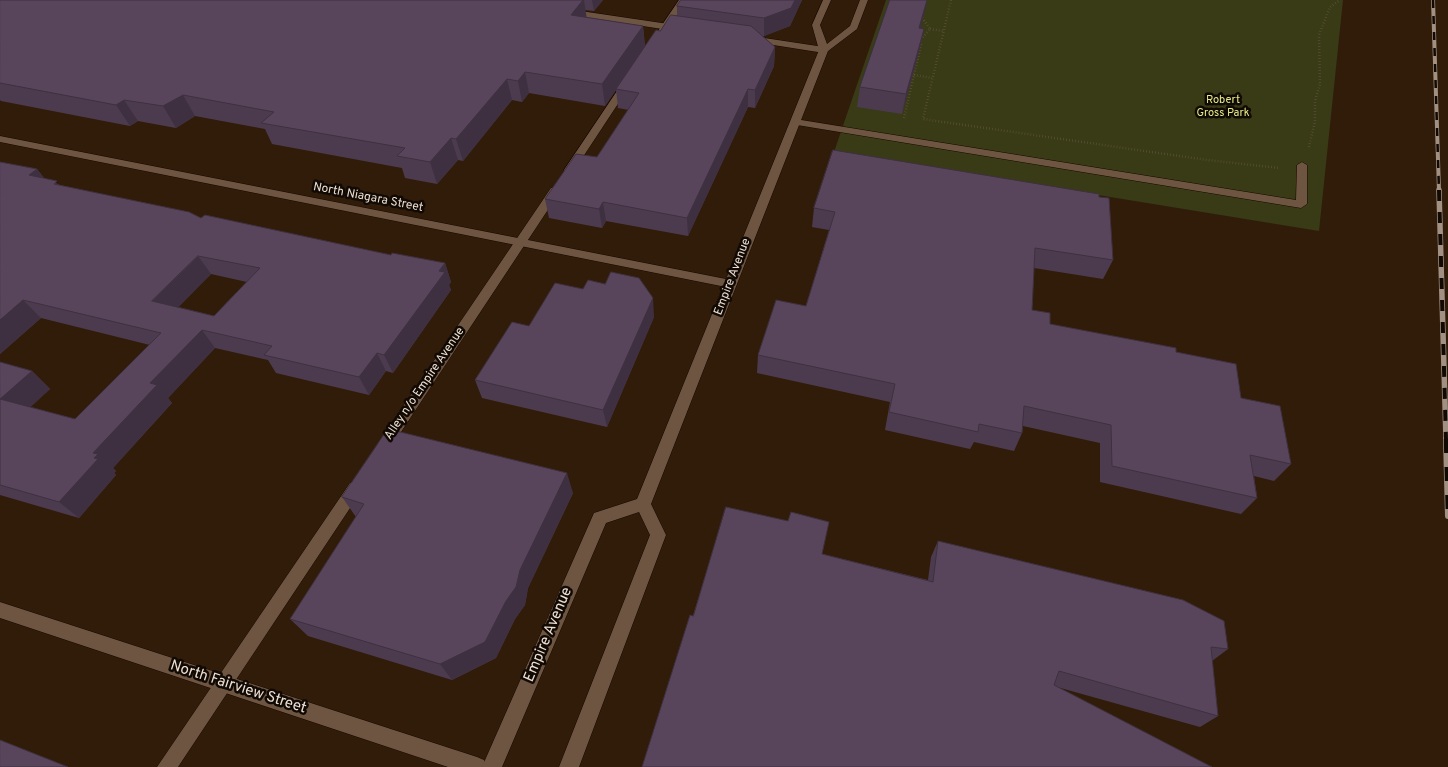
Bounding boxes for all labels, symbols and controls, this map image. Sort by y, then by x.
park label: Robert Gross Park [1196,94,1250,120]
street label: North Niagara Street [312,180,424,216]
street label: Empire Avenue [712,237,754,317]
street label: Alley n/o Empire Avenue [382,325,468,443]
street label: Empire Avenue [521,585,577,685]
street label: North Fairview Street [168,657,308,719]

